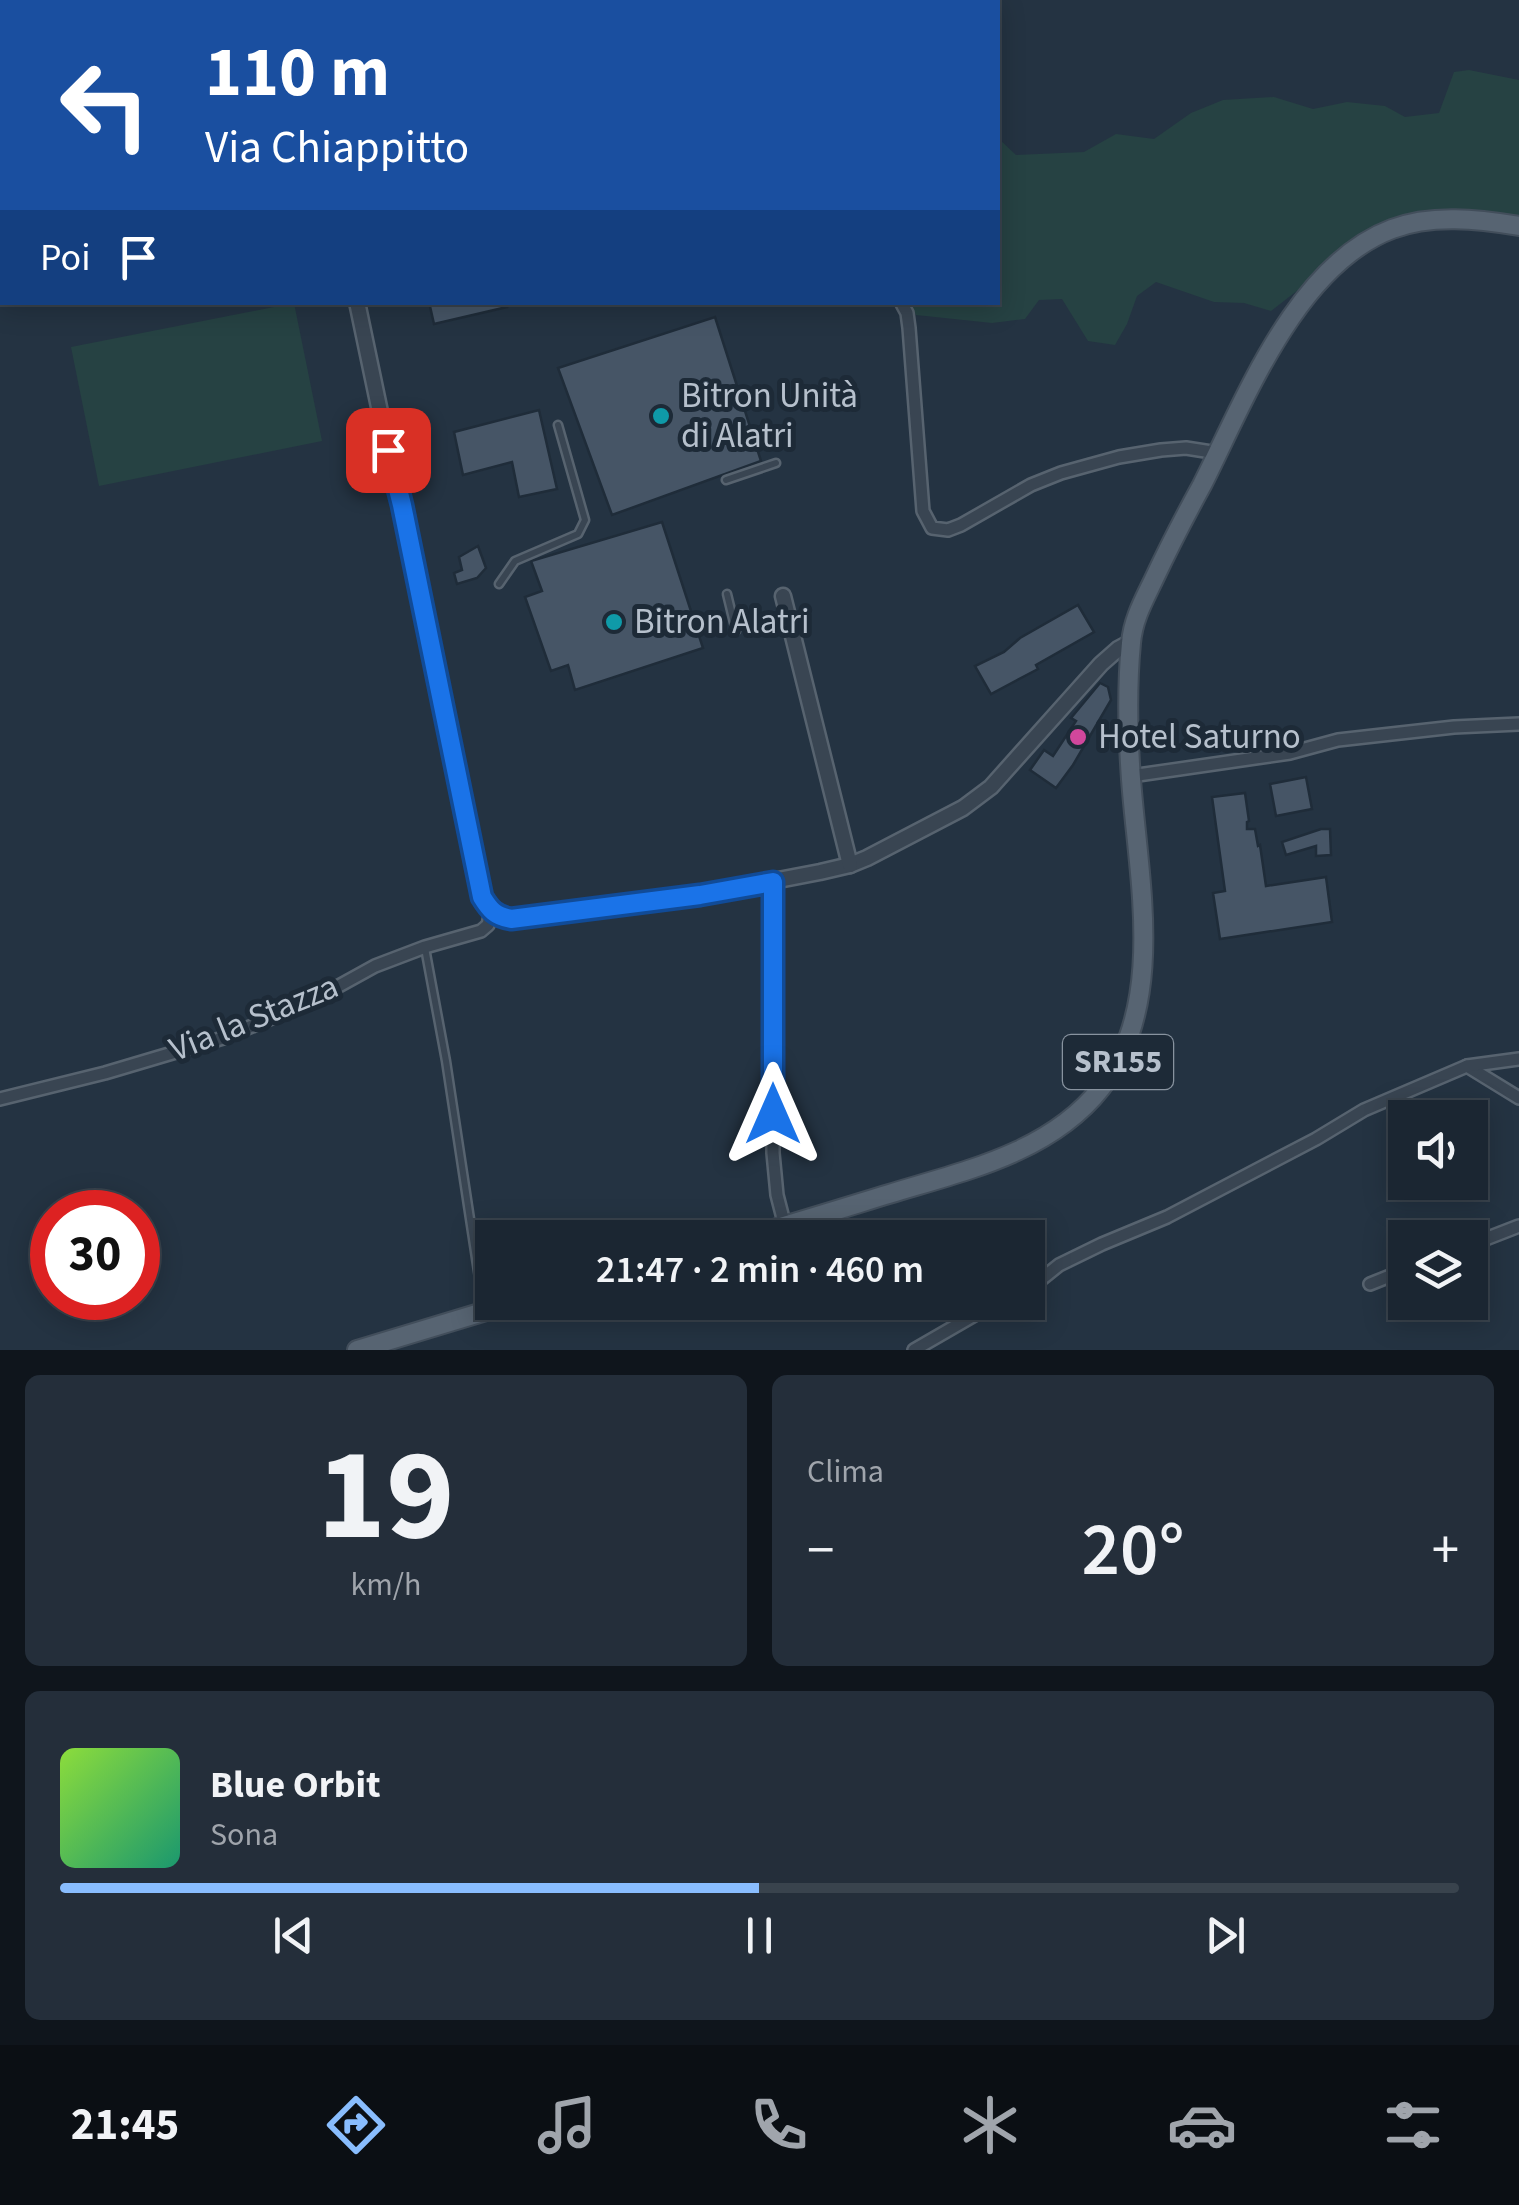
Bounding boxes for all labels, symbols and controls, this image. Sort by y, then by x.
text: 110 m [205,23,390,123]
icon: left [40,40,170,170]
text: Via Chiappitto [205,116,469,180]
icon: arrive [111,230,166,285]
text: Poi [40,231,91,285]
place label: Bitron Unità di Alatri [681,371,858,461]
marker: Bitron Unità di Alatri [650,405,672,427]
pin [346,408,431,493]
icon: arrive [361,423,416,478]
place label: Bitron Alatri [634,597,810,647]
marker: Bitron Alatri [603,611,625,633]
place label: Hotel Saturno [1098,712,1301,762]
marker: Hotel Saturno [1067,726,1089,748]
street label: Via la Stazza [162,961,346,1075]
road number: SR155 [1063,1035,1173,1089]
position arrow [721,1062,825,1166]
map controls [1388,1100,1488,1320]
button: sound [1388,1100,1488,1200]
speed limit sign: 30 [30,1190,160,1320]
button: layers [1388,1220,1488,1320]
text: 21:47 · 2 min · 460 m [596,1243,924,1297]
text: 19 [317,1404,455,1589]
text: Clima [807,1449,884,1495]
text: 20° [1081,1497,1185,1604]
text: − [807,1512,834,1590]
text: + [1432,1512,1459,1590]
text: km/h [351,1562,421,1608]
text: Blue Orbit [210,1758,381,1812]
text: Sona [210,1812,278,1858]
icon: previous [266,1908,321,1963]
icon: pause [732,1908,787,1963]
icon: next [1198,1908,1253,1963]
icon: directions [321,2090,391,2160]
icon: music [532,2090,602,2160]
icon: phone [744,2090,814,2160]
icon: climate [955,2090,1025,2160]
icon: car [1167,2090,1237,2160]
icon: filters [1378,2090,1448,2160]
text: 21:45 [71,2093,179,2157]

